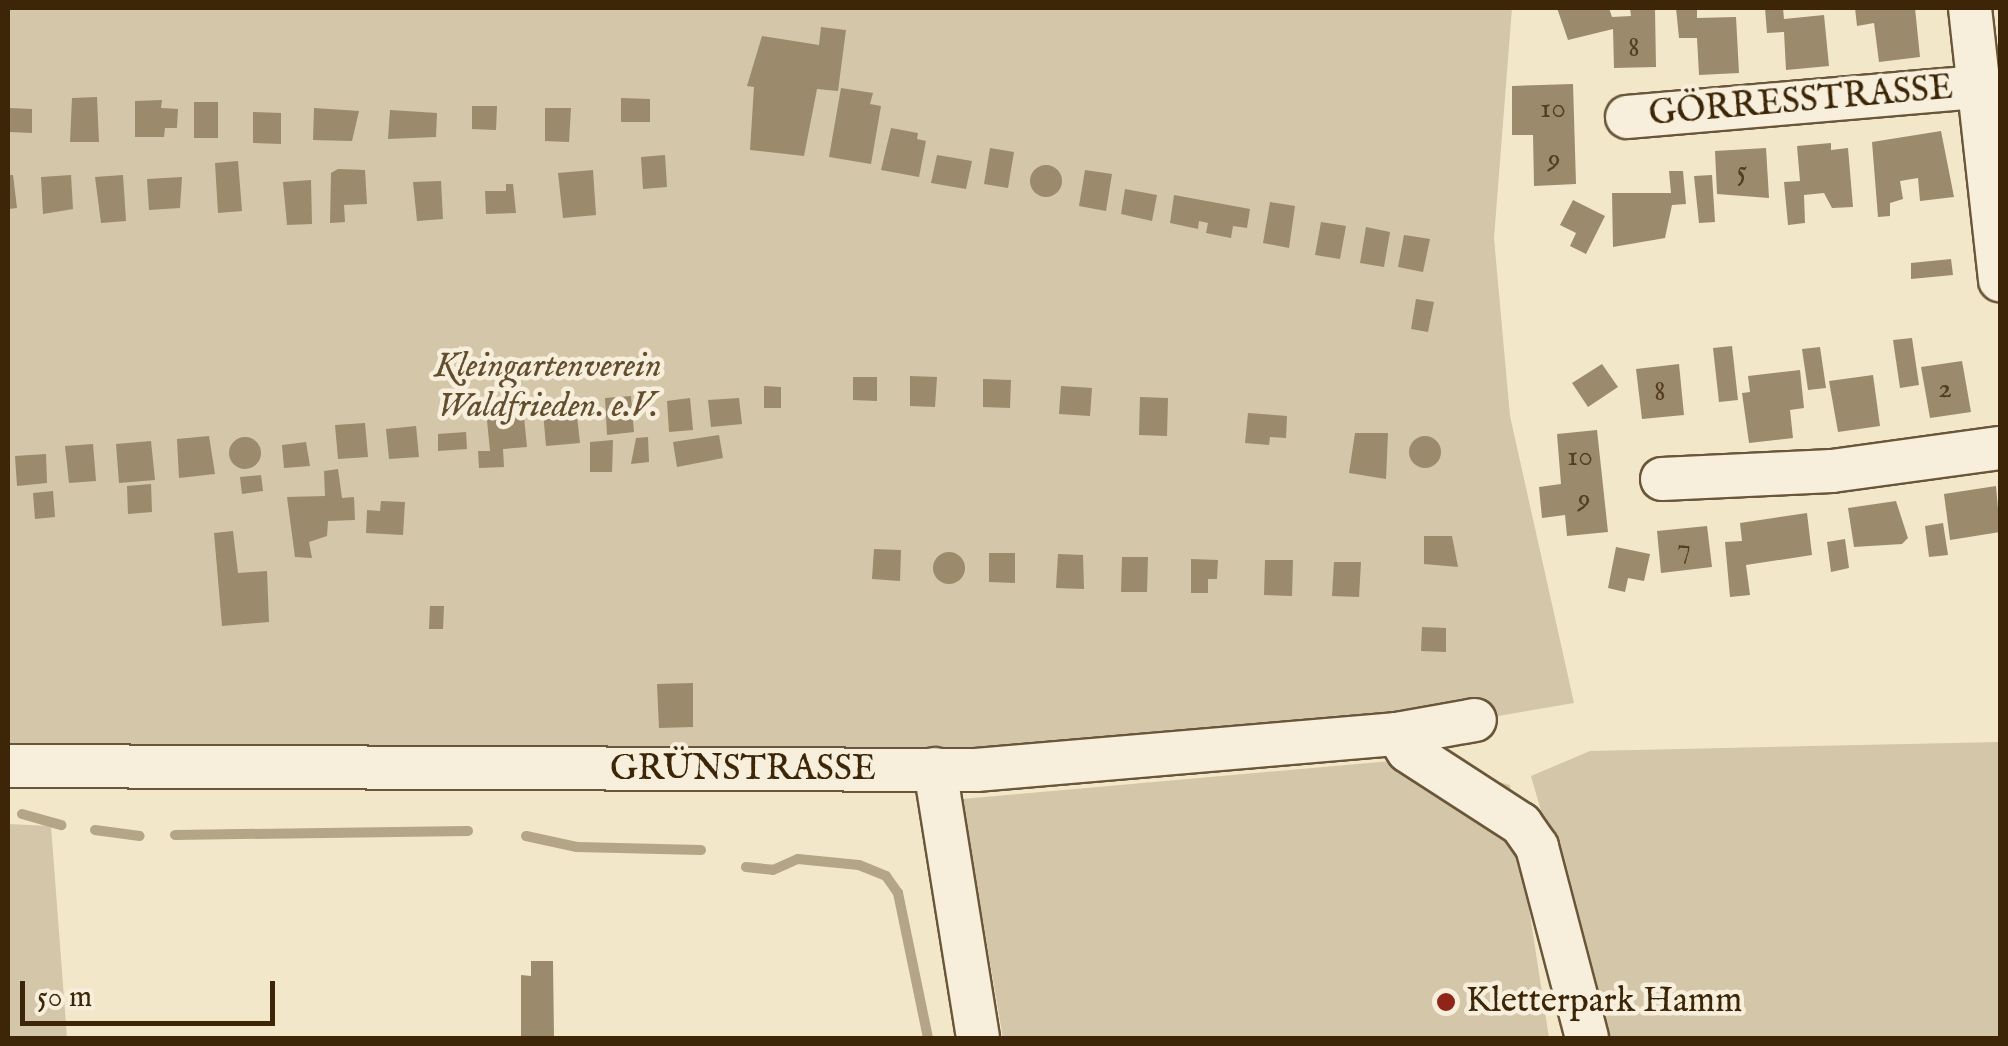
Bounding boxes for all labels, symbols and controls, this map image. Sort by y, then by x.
house number: 8 [1628,30,1640,66]
street label: GÖRRESSTRASSE [1647,68,1955,136]
house number: 10 [1540,91,1566,127]
house number: 9 [1547,142,1561,178]
house number: 5 [1737,154,1747,190]
park label: Kleingartenverein Waldfrieden. e.V. [434,346,662,428]
house number: 2 [1938,371,1952,407]
house number: 8 [1654,374,1666,410]
house number: 10 [1567,439,1593,475]
house number: 9 [1577,482,1591,518]
house number: 7 [1677,531,1691,567]
street label: GRÜNSTRASSE [610,749,876,791]
scale bar [25,961,280,1023]
text: 50 m [37,979,92,1017]
place label: Kletterpark Hamm [1466,981,1742,1023]
marker: Kletterpark Hamm [1435,991,1457,1013]

